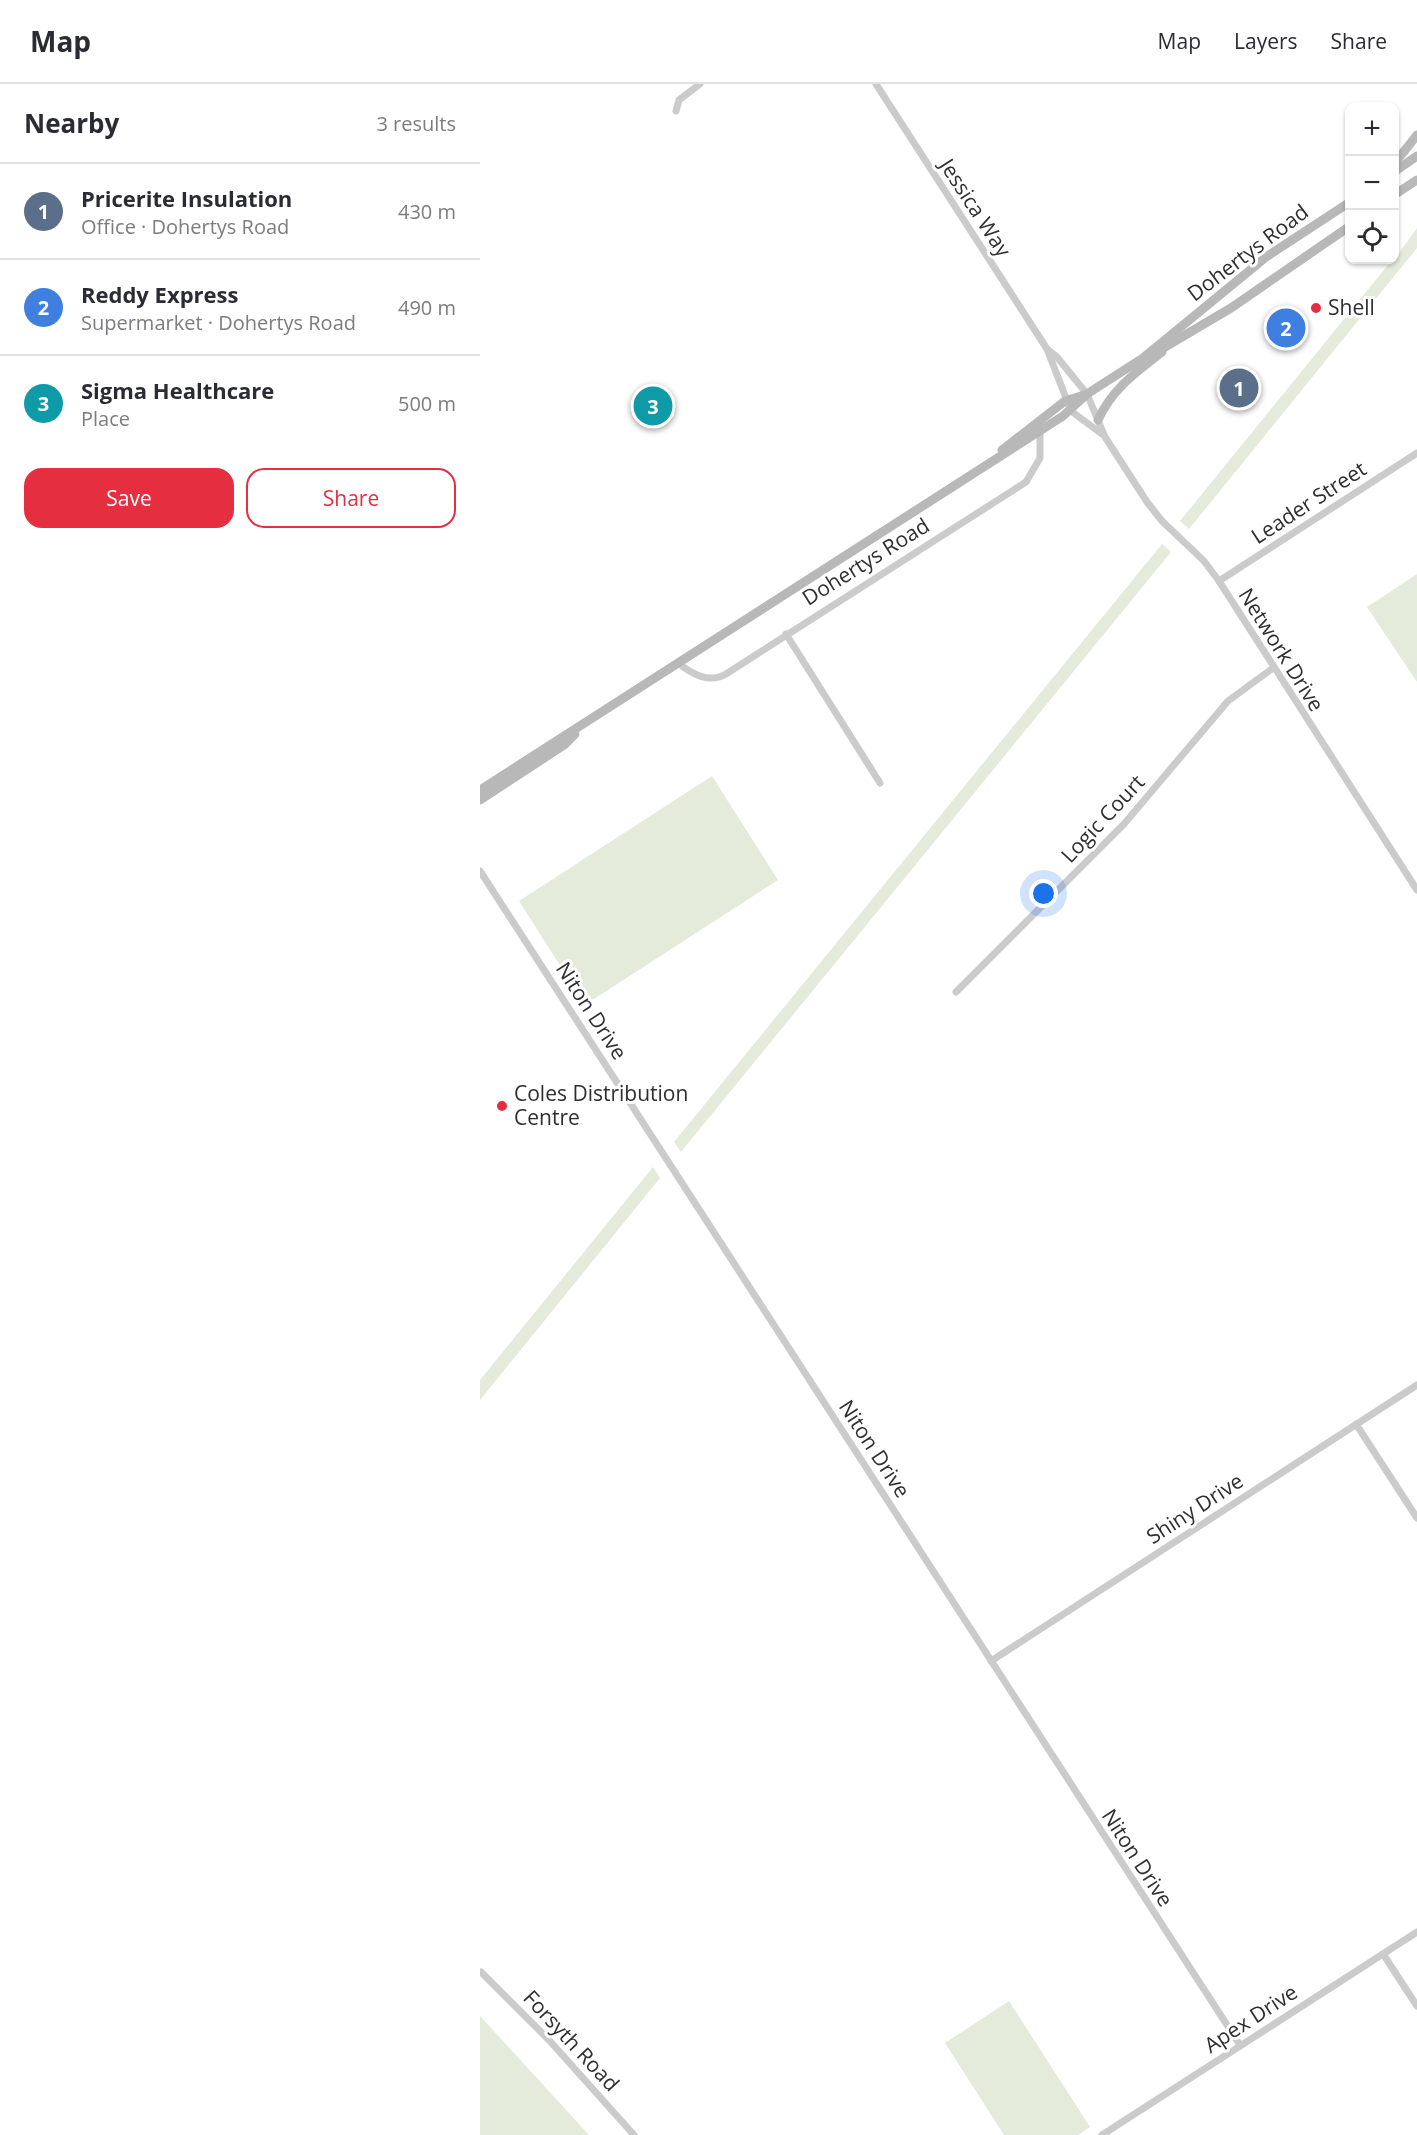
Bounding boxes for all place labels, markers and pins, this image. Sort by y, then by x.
place label: Shell [1328,293,1375,321]
marker: Shell [1309,301,1323,315]
pin: 2 [1266,306,1306,350]
pin: 1 [1220,366,1258,410]
pin: 3 [634,384,672,428]
place label: Coles Distribution Centre [514,1079,688,1131]
marker: Coles Distribution Centre [495,1099,509,1113]

